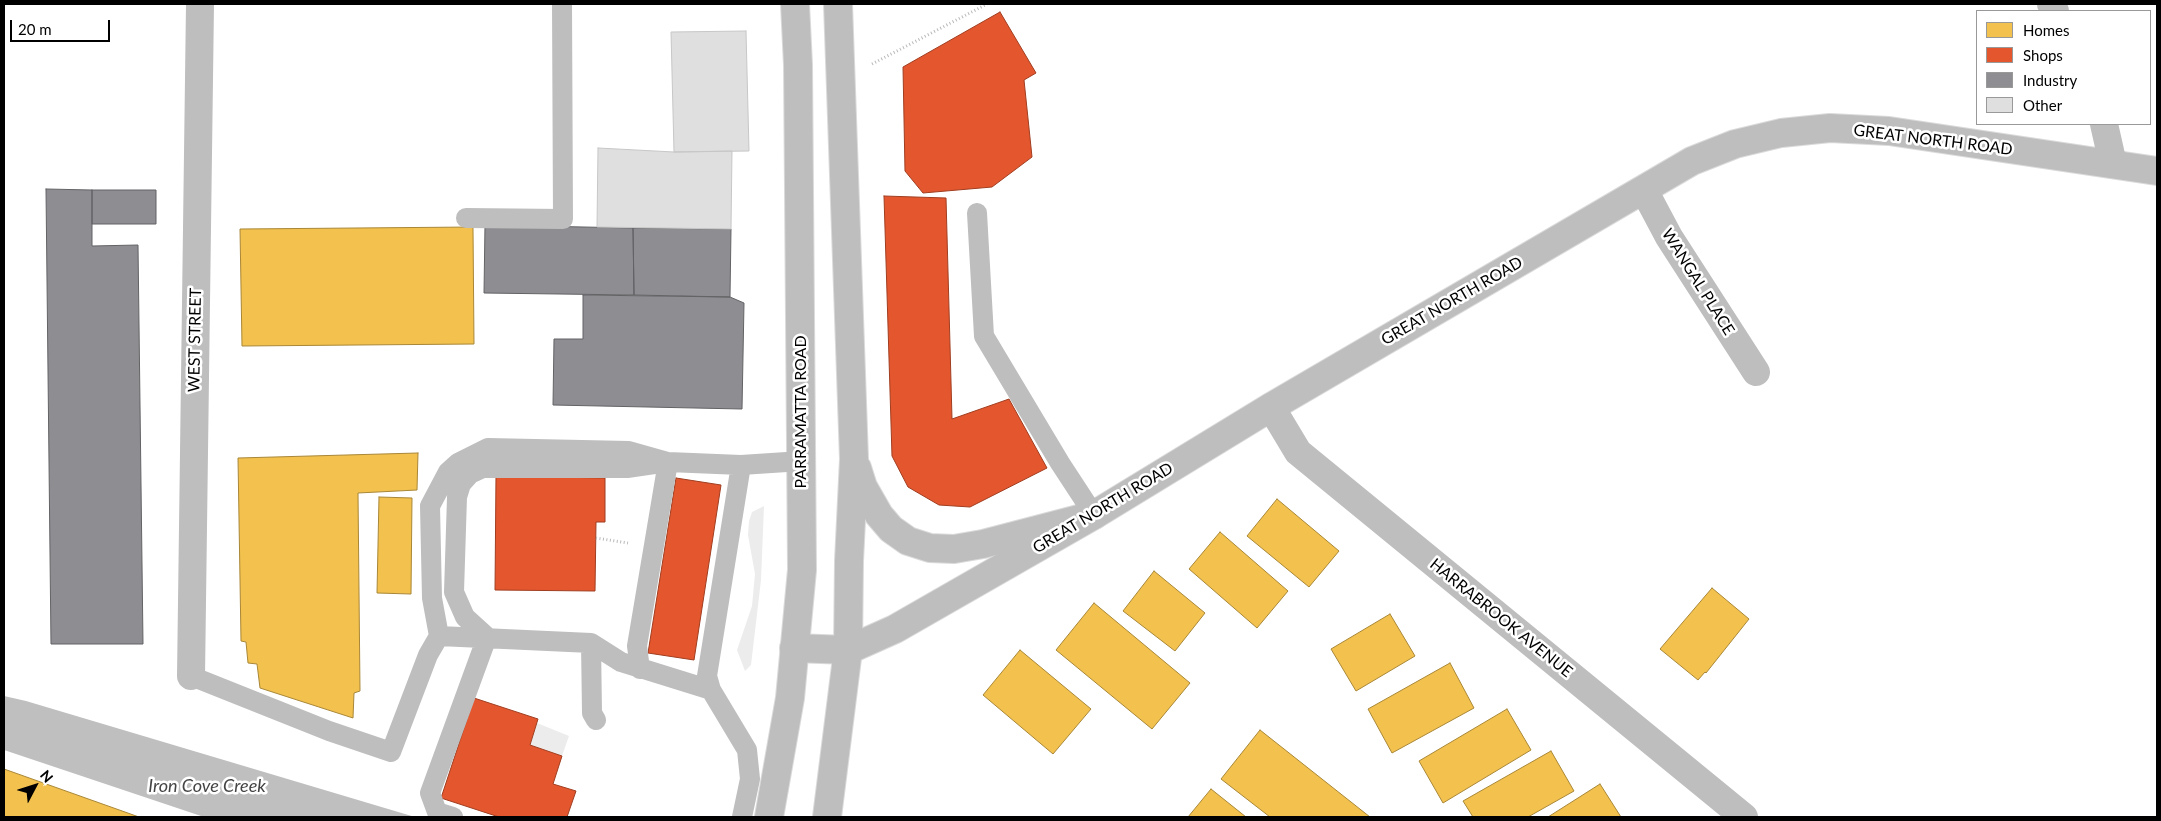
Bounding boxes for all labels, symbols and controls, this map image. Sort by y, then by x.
scale bar [12,10,112,42]
legend [1976,10,2151,125]
text: 20 m [18,20,52,38]
text: Homes [2023,21,2069,39]
text: Shops [2023,46,2063,64]
text: Industry [2023,71,2077,89]
text: Other [2023,96,2062,114]
street label: GREAT NORTH ROAD [1852,121,2014,159]
street label: WANGAL PLACE [1658,225,1738,339]
street label: GREAT NORTH ROAD [1378,253,1526,349]
street label: WEST STREET [184,288,206,392]
street label: PARRAMATTA ROAD [791,335,811,489]
street label: GREAT NORTH ROAD [1029,459,1177,557]
street label: HARRABROOK AVENUE [1426,555,1576,681]
north arrow [10,761,60,811]
text: N [37,766,57,786]
water label: Iron Cove Creek [148,775,266,797]

